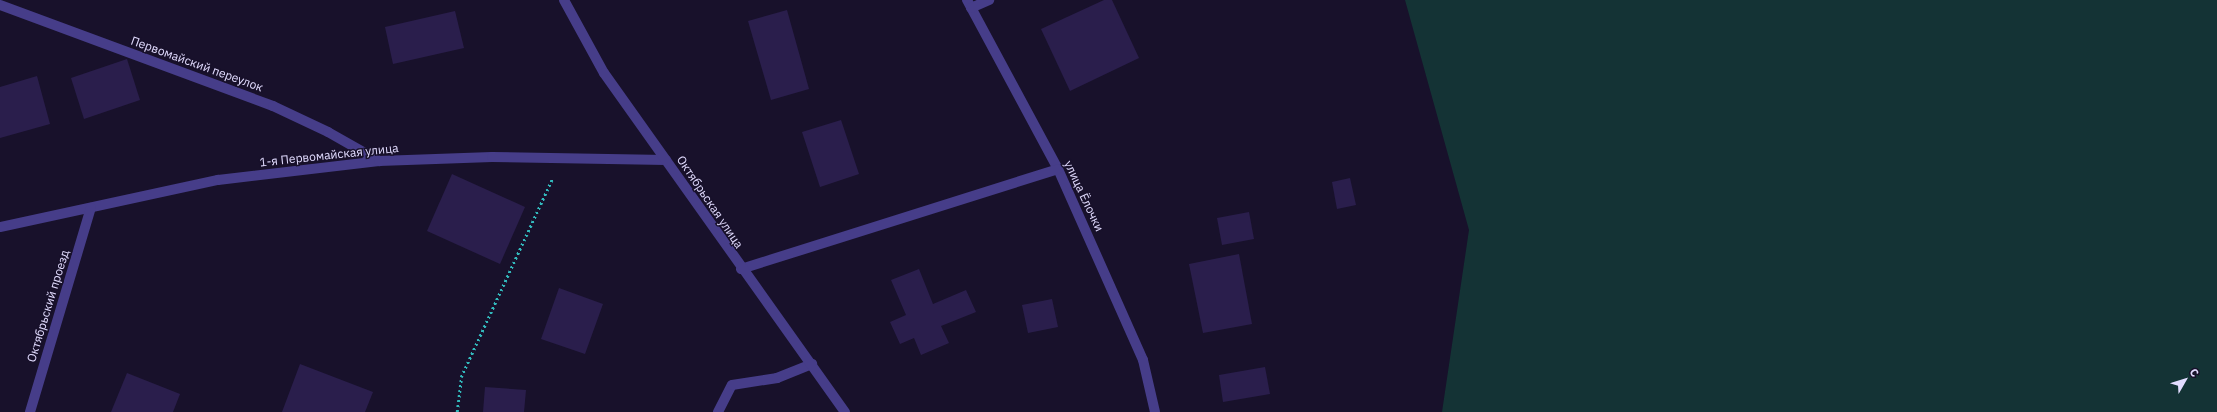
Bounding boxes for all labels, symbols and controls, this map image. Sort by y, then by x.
street label: Первомайский переулок [129,33,265,95]
street label: 1-я Первомайская улица [259,141,399,169]
street label: Октябрьская улица [674,153,746,251]
street label: улица Ёлочки [1061,158,1107,234]
street label: Октябрьский проезд [24,248,72,364]
north arrow [2165,360,2205,400]
text: С [2187,365,2202,380]

